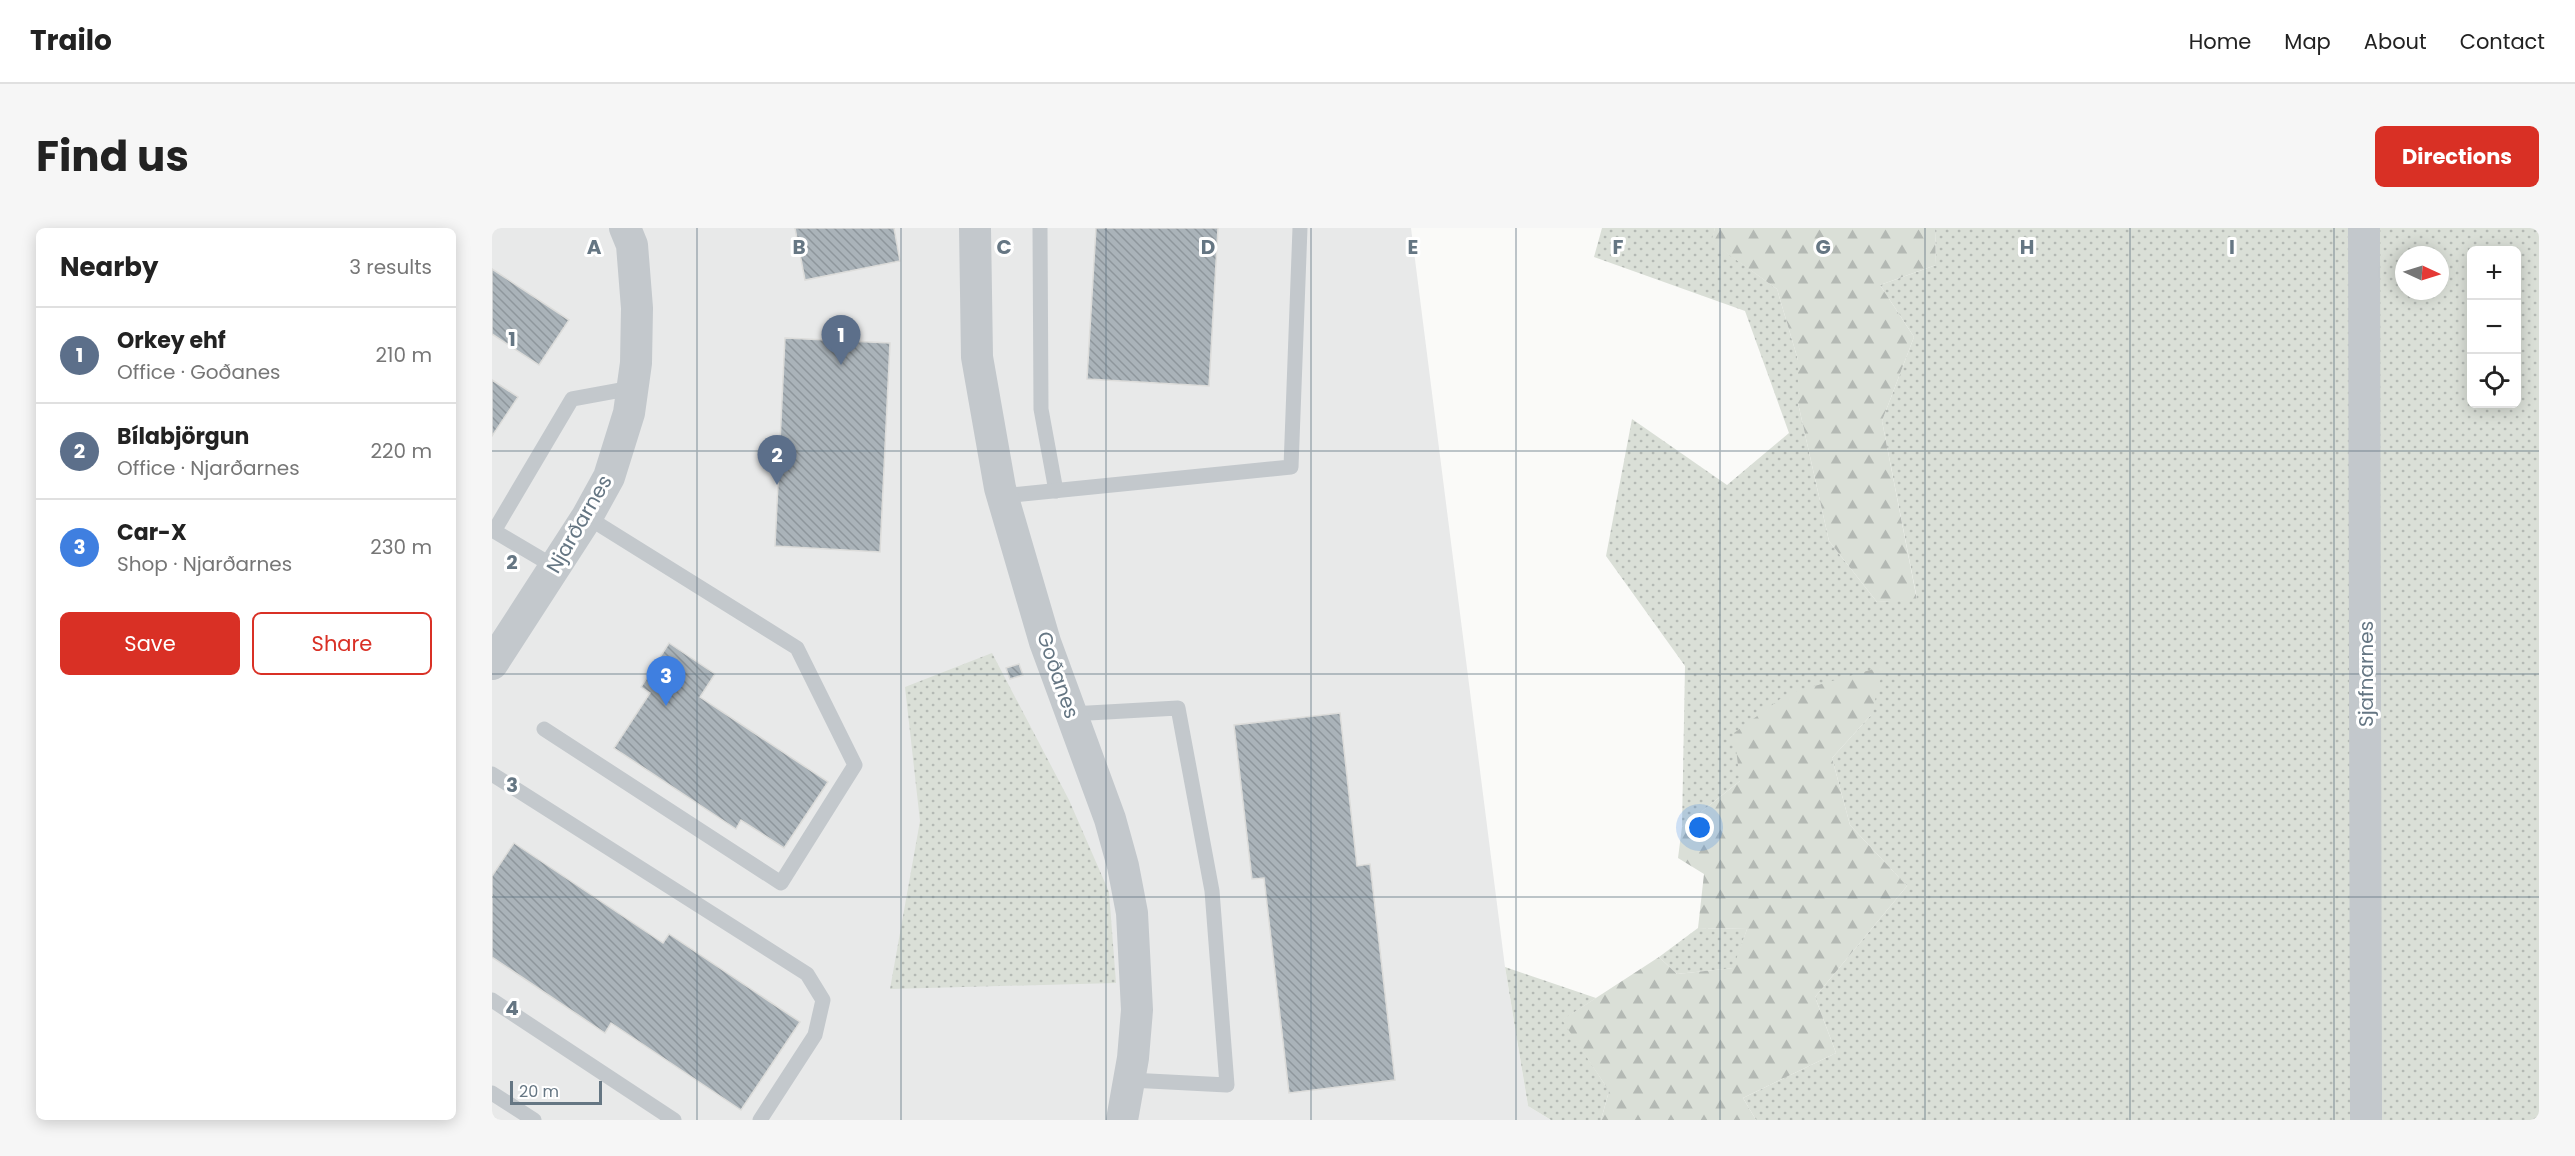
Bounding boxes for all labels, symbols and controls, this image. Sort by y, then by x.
text: Trailo [30,21,112,60]
text: Home [2189,27,2251,56]
text: Map [2284,27,2331,56]
text: About [2364,27,2427,56]
text: Contact [2460,27,2545,56]
button: Directions [2375,126,2539,187]
text: Find us [36,127,189,186]
text: A [587,233,602,261]
text: B [792,233,806,261]
text: C [996,233,1012,261]
text: D [1201,233,1215,261]
text: E [1408,233,1418,261]
text: F [1613,233,1624,261]
text: G [1815,233,1831,261]
text: H [2020,233,2034,261]
text: I [2229,233,2235,261]
north arrow [2395,246,2449,300]
map controls [2467,246,2521,408]
button: + [2467,246,2521,300]
text: Nearby [60,249,158,285]
text: 3 results [349,253,432,281]
button: − [2467,300,2521,354]
pin: 1 [822,316,860,365]
text: Orkey ehf [117,325,226,356]
text: 1 [508,325,516,353]
text: 1 [76,341,83,369]
text: 210 m [376,341,432,369]
button: locate [2467,354,2521,408]
text: Office · Goðanes [117,358,281,386]
text: Bílabjörgun [117,421,249,452]
pin: 2 [758,436,796,485]
text: 2 [74,437,85,465]
text: 220 m [371,437,432,465]
text: Office · Njarðarnes [117,454,300,482]
street label: Njarðarnes [540,470,618,578]
text: Car-X [117,517,187,548]
text: 3 [73,533,86,561]
text: 230 m [370,533,432,561]
text: 2 [506,548,518,576]
text: Shop · Njarðarnes [117,550,292,578]
button: Save [60,612,240,675]
button: Share [252,612,432,675]
street label: Sjafnarnes [2352,621,2380,727]
street label: Goðanes [1030,628,1086,722]
pin: 3 [646,656,686,706]
text: 3 [506,771,518,799]
your location [1685,813,1714,842]
text: 4 [505,994,519,1022]
scale bar [510,1078,602,1106]
text: 20 m [519,1080,559,1103]

